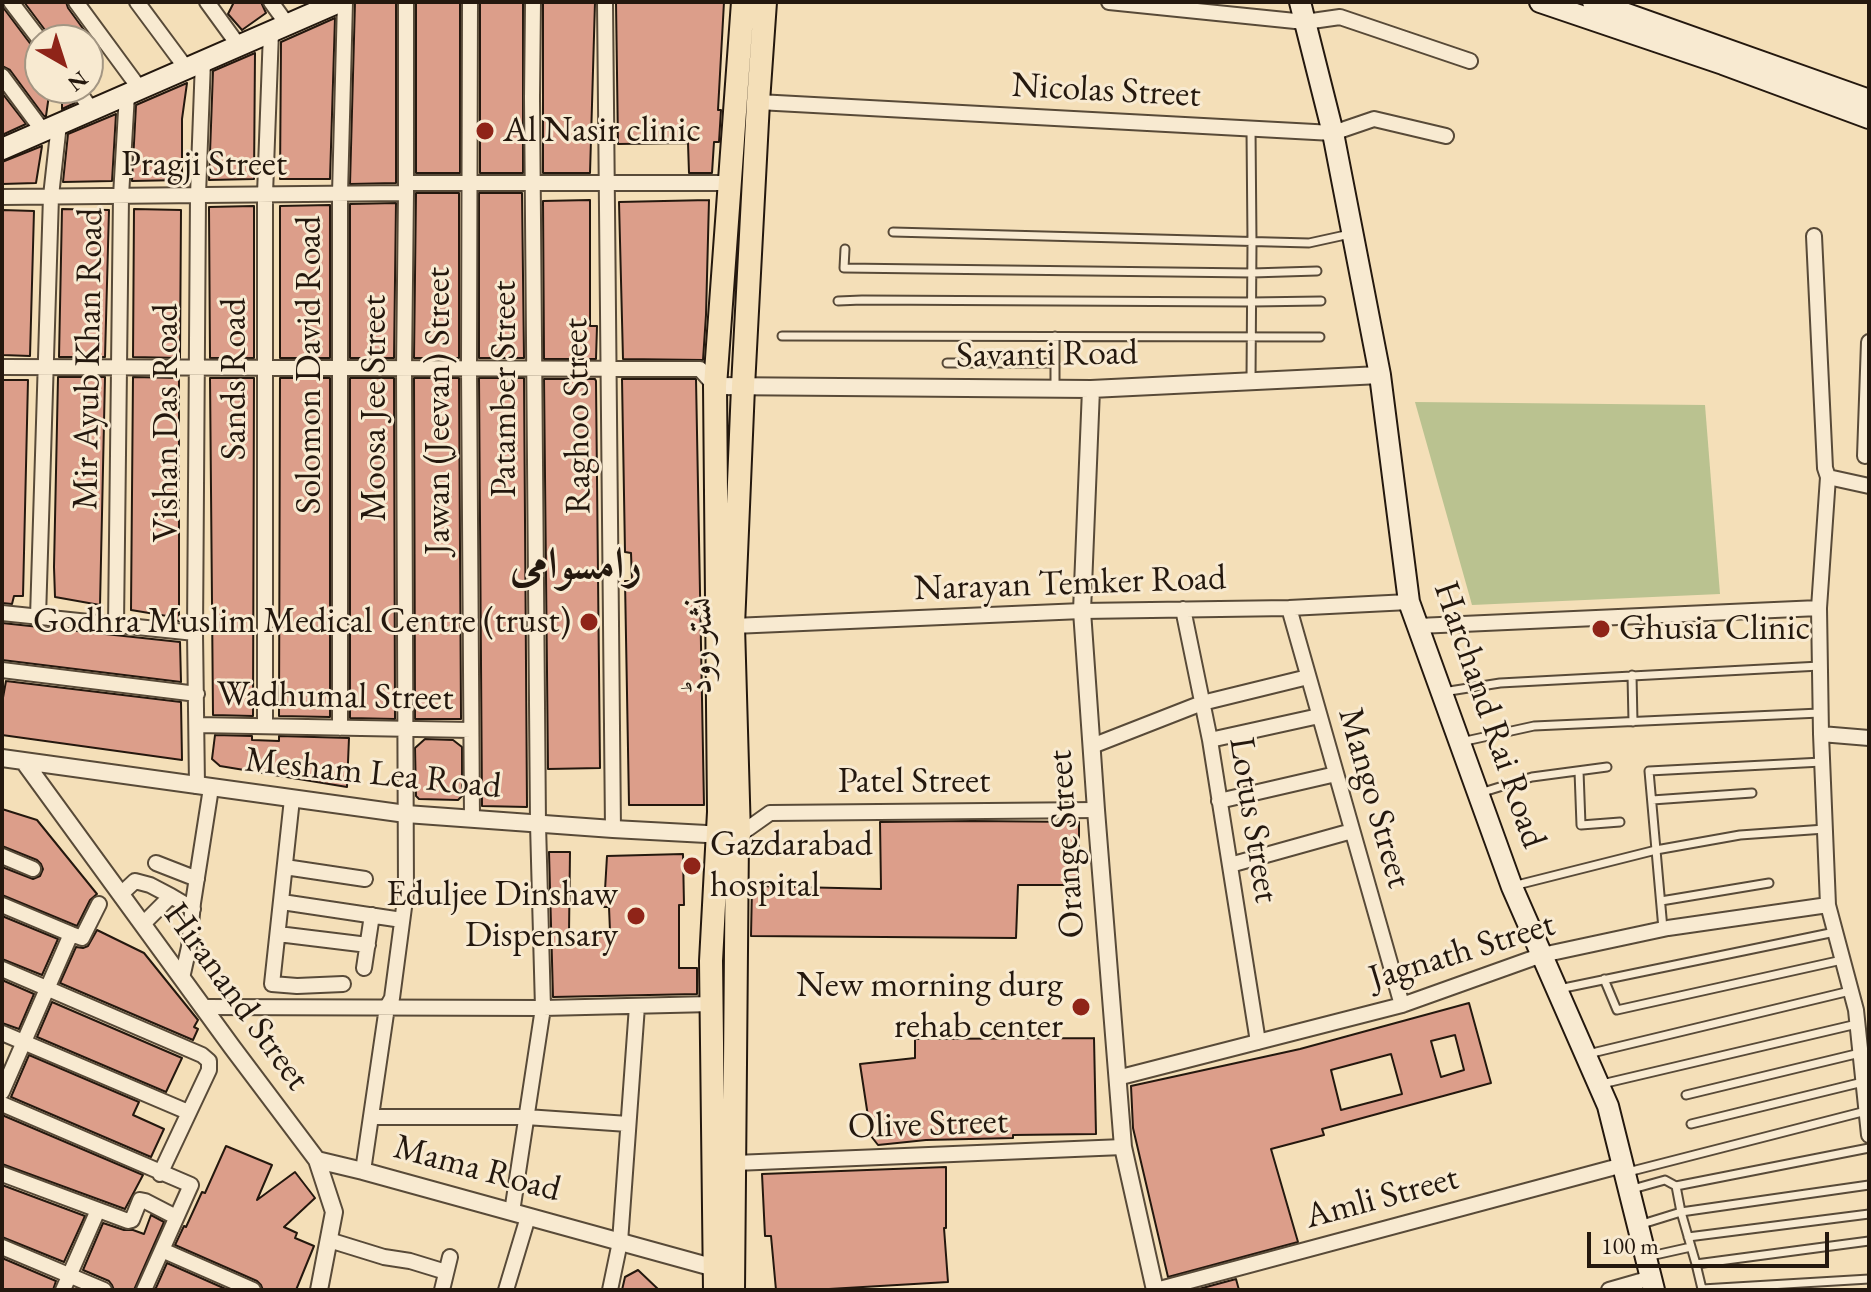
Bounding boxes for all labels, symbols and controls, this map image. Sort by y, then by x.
north arrow [24,24,104,104]
street label: Nicolas Street [1010,64,1202,118]
text: N [62,65,94,98]
place label: Al Nasir clinic [503,109,701,153]
marker: Al Nasir clinic [474,120,496,142]
street label: Pragji Street [121,143,287,187]
street label: Mir Ayub Khan Road [65,207,113,511]
street label: Solomon David Road [288,216,332,514]
street label: Jawan (Jeevan) Street [417,267,461,555]
street label: Patamber Street [483,280,527,498]
street label: Moosa Jee Street [353,295,397,521]
street label: Sands Road [213,298,257,460]
street label: Vishan Das Road [145,304,189,542]
street label: Raghoo Street [555,318,601,514]
street label: Savanti Road [956,332,1138,378]
district label: رامسوامی [510,540,642,592]
street label: Narayan Temker Road [913,557,1227,611]
street label: Harchand Rai Road [1423,576,1555,854]
street label: نشتر روڈ [679,597,723,695]
place label: Godhra Muslim Medical Centre (trust) [33,600,571,644]
place label: Ghusia Clinic [1619,607,1810,651]
marker: Godhra Muslim Medical Centre (trust) [578,611,600,633]
marker: Ghusia Clinic [1590,618,1612,640]
street label: Wadhumal Street [216,673,454,721]
street label: Mango Street [1328,703,1420,893]
street label: Lotus Street [1219,734,1287,906]
street label: Mesham Lea Road [243,739,503,809]
street label: Orange Street [1039,748,1095,940]
street label: Patel Street [838,760,990,804]
place label: Gazdarabad hospital [710,823,873,908]
marker: Gazdarabad hospital [681,855,703,877]
place label: Eduljee Dinshaw Dispensary [386,873,618,958]
street label: Hiranand Street [153,895,319,1099]
street label: Jagnath Street [1364,903,1560,1001]
marker: Eduljee Dinshaw Dispensary [625,905,647,927]
place label: New morning durg rehab center [796,964,1063,1049]
marker: New morning durg rehab center [1070,996,1092,1018]
street label: Olive Street [847,1101,1009,1149]
street label: Mama Road [389,1126,565,1212]
street label: Amli Street [1301,1157,1463,1239]
scale bar [1591,1216,1833,1266]
text: 100 m [1601,1230,1659,1261]

